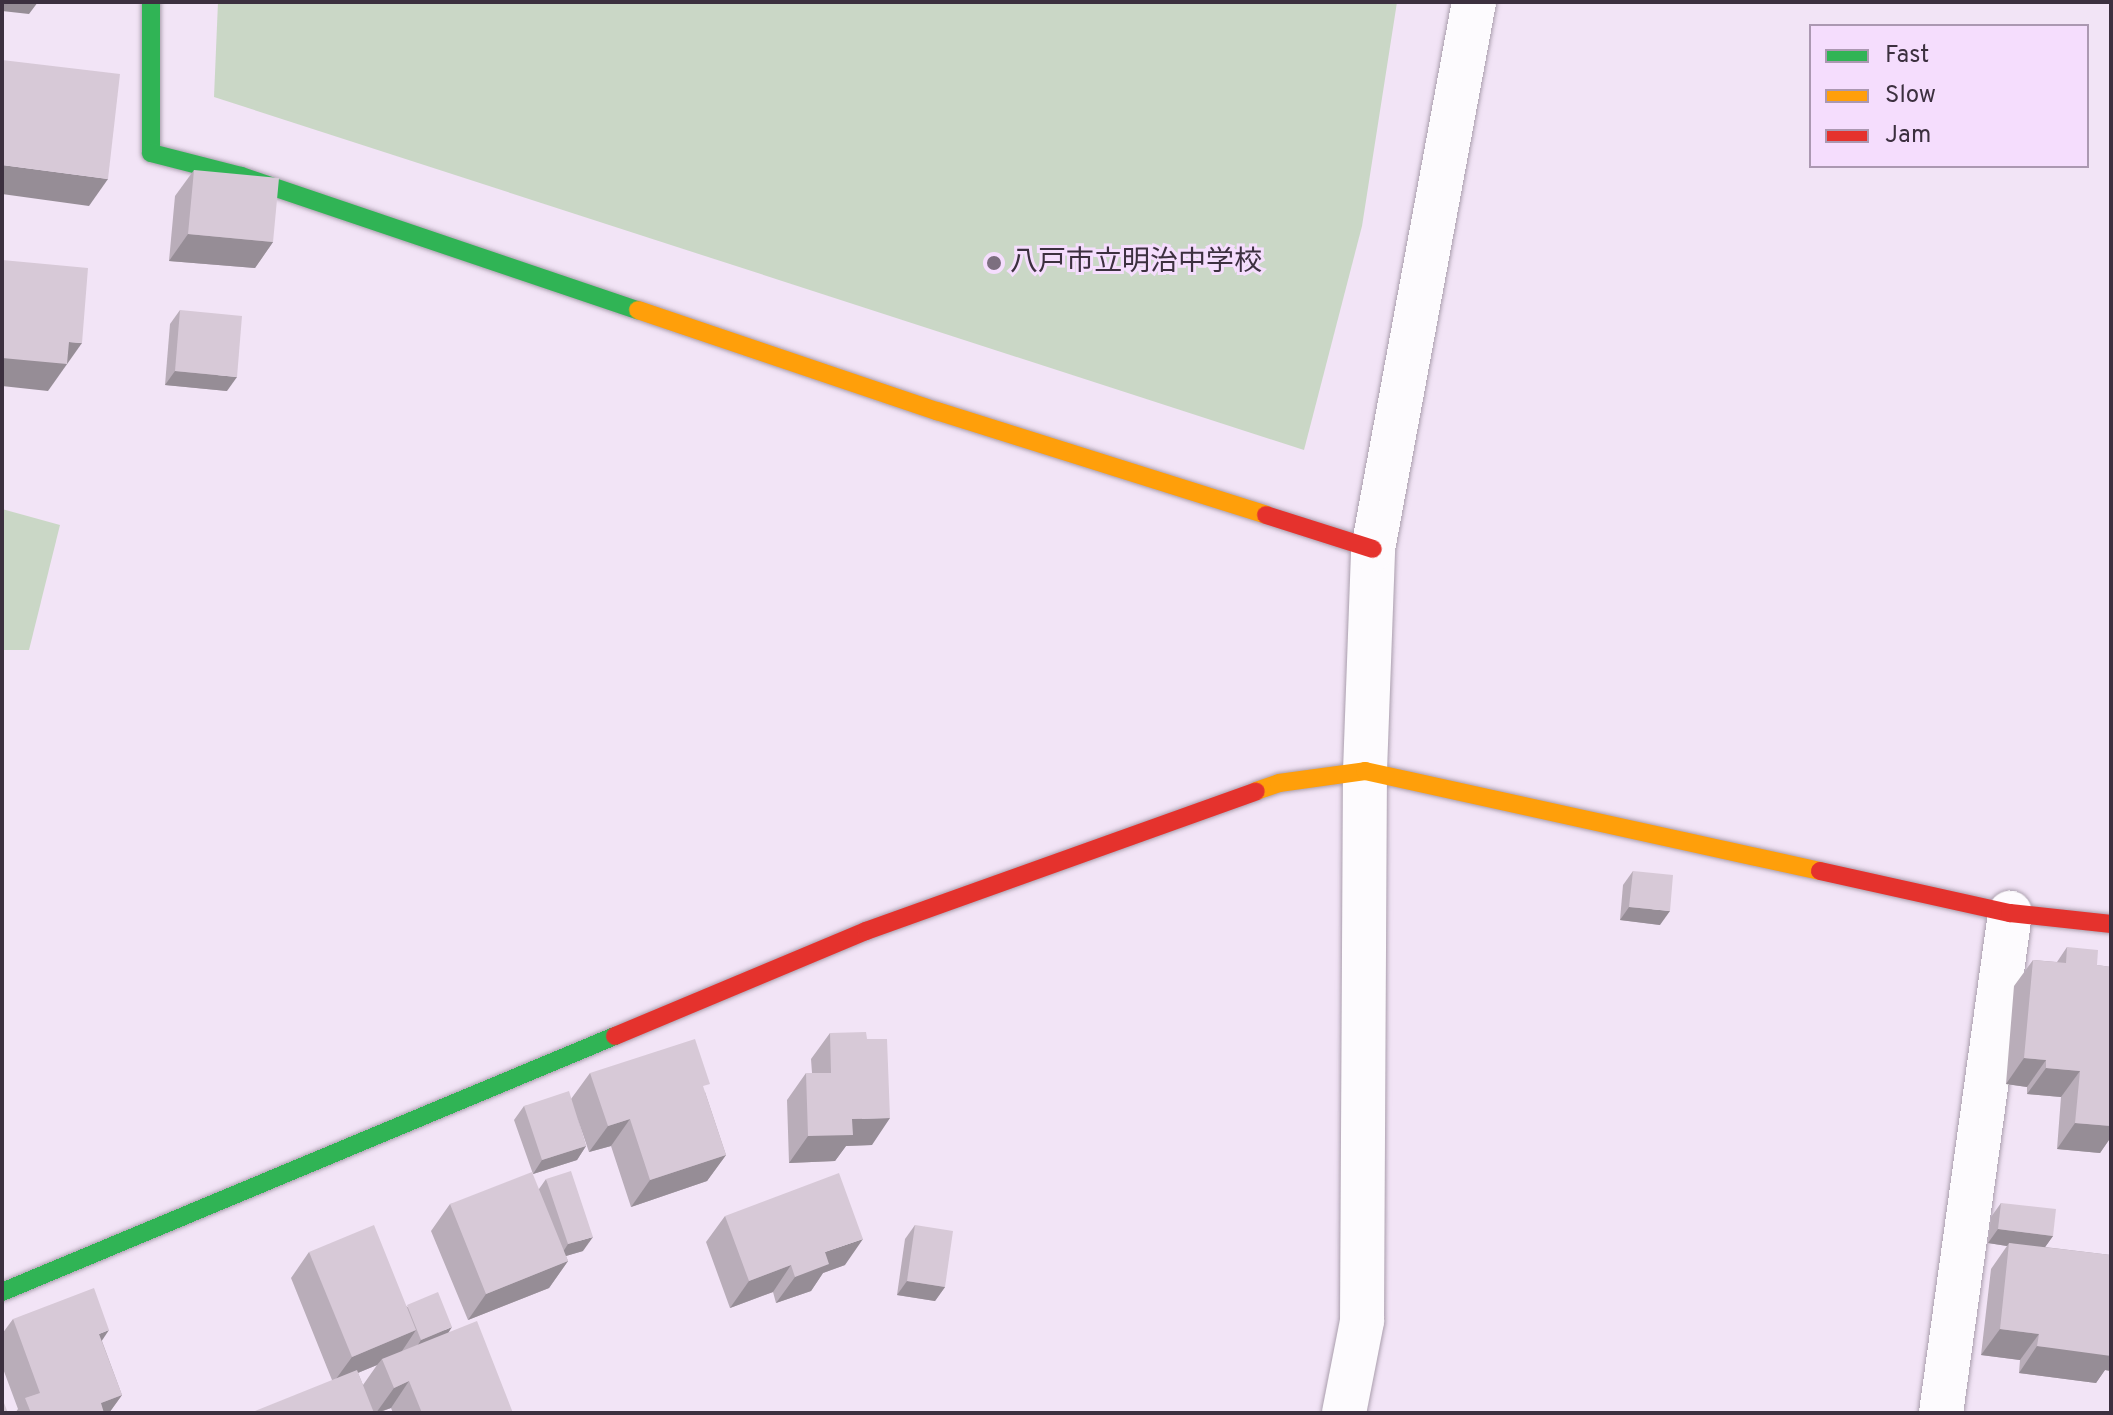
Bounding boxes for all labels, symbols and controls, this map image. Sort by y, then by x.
legend [1809,24,2089,168]
text: Fast [1885,41,1929,71]
text: Slow [1885,81,1936,111]
text: Jam [1885,121,1931,151]
place label: 八戸市立明治中学校 [1010,246,1262,280]
marker: 八戸市立明治中学校 [985,254,1003,272]

